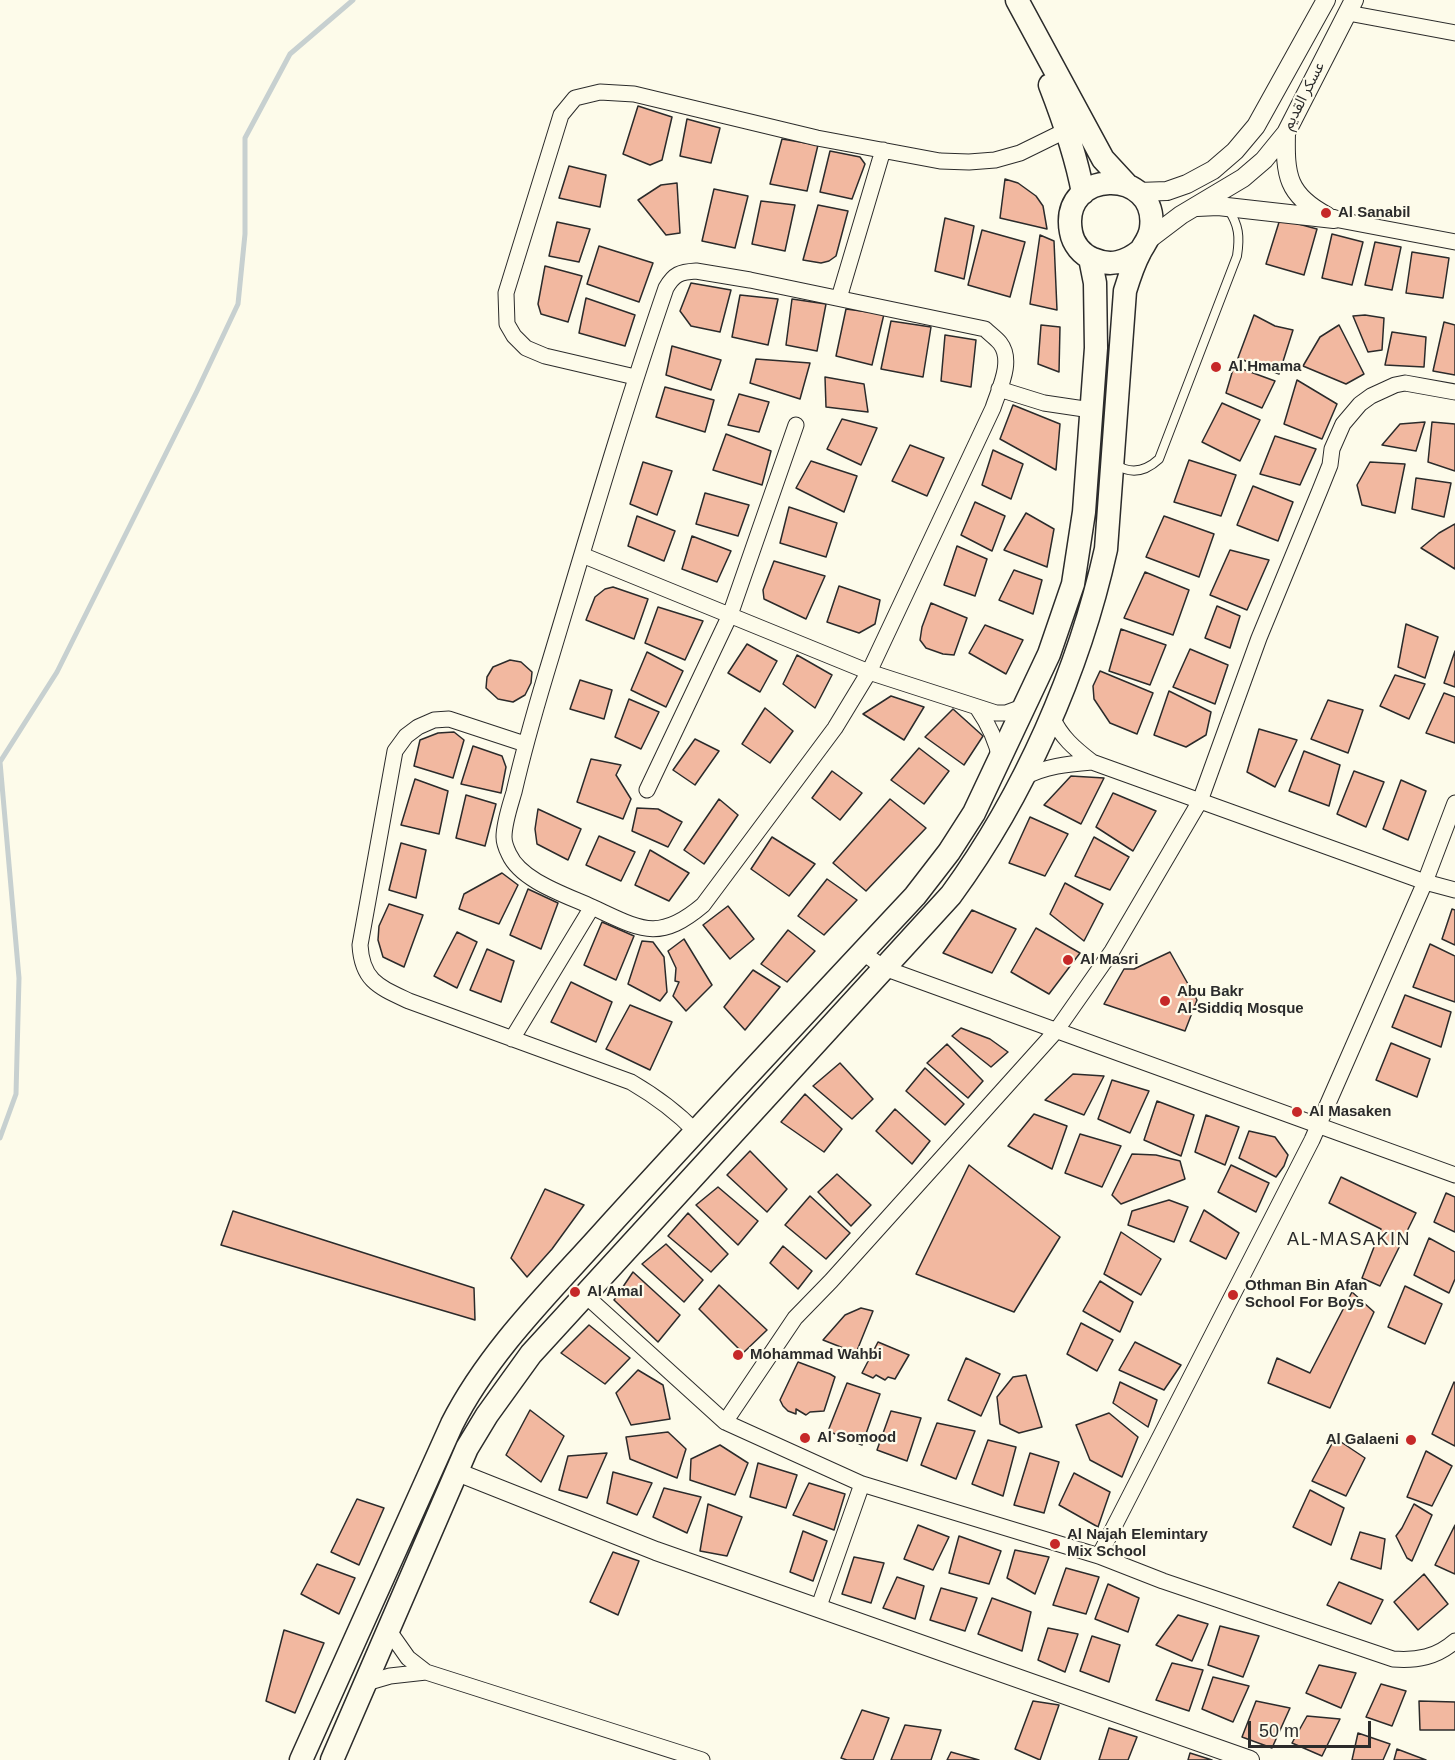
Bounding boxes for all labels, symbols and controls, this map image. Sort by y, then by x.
street label: عسكر القديم [1279,59,1329,133]
place label: Al Sanabil [1338,204,1411,222]
marker: Al Sanabil [1319,206,1333,220]
place label: Al Hmama [1228,358,1301,376]
marker: Al Hmama [1209,360,1223,374]
place label: Al Masri [1080,951,1138,969]
marker: Al Masri [1061,953,1075,967]
place label: Abu Bakr Al-Siddiq Mosque [1177,983,1304,1018]
marker: Abu Bakr Al-Siddiq Mosque [1158,994,1172,1008]
place label: Al Masaken [1309,1103,1392,1121]
marker: Al Masaken [1290,1105,1304,1119]
district label: AL-MASAKIN [1287,1229,1411,1251]
place label: Othman Bin Afan School For Boys [1245,1277,1367,1312]
place label: Al Amal [587,1283,643,1301]
marker: Al Amal [568,1285,582,1299]
marker: Othman Bin Afan School For Boys [1226,1288,1240,1302]
place label: Mohammad Wahbi [750,1346,882,1364]
marker: Mohammad Wahbi [731,1348,745,1362]
place label: Al Somood [817,1429,896,1447]
marker: Al Somood [798,1431,812,1445]
place label: Al Galaeni [1326,1431,1399,1449]
marker: Al Galaeni [1404,1433,1418,1447]
place label: Al Najah Elemintary Mix School [1067,1526,1208,1561]
marker: Al Najah Elemintary Mix School [1048,1537,1062,1551]
scale bar [1251,1709,1374,1747]
text: 50 m [1259,1721,1299,1741]

